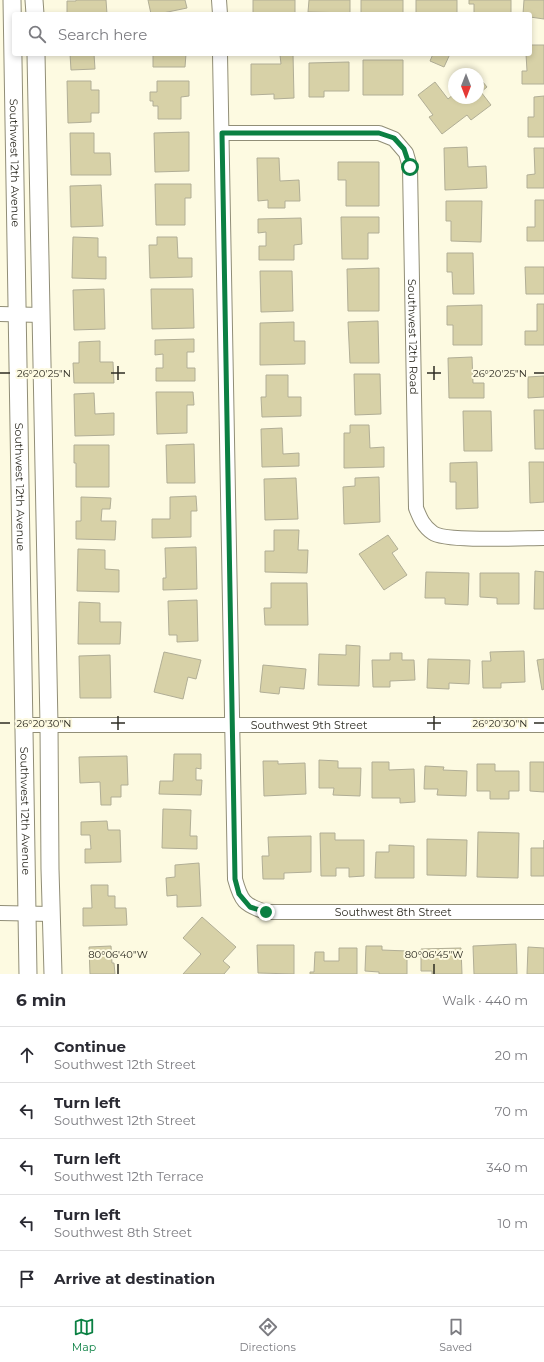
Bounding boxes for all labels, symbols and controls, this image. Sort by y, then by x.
search box [12,12,532,56]
icon: search [26,23,48,45]
text: Search here [58,25,147,44]
north arrow [448,68,484,104]
street label: Southwest 12th Avenue [7,99,23,228]
route start [401,158,419,176]
street label: Southwest 12th Road [405,279,421,395]
text: 26°20'25"N [17,367,71,380]
text: 26°20'25"N [473,367,527,380]
street label: Southwest 12th Avenue [12,423,28,552]
text: 26°20'30"N [17,717,71,730]
text: 26°20'30"N [473,717,527,730]
street label: Southwest 9th Street [251,718,368,732]
street label: Southwest 12th Avenue [17,747,33,876]
route end [257,903,275,921]
street label: Southwest 8th Street [335,905,452,919]
text: 80°06'40"W [88,948,148,961]
text: 80°06'45"W [405,948,463,961]
text: 6 min [16,990,66,1010]
text: Walk · 440 m [442,992,528,1008]
text: Continue [54,1037,126,1056]
icon: ahead [16,1044,38,1066]
text: 20 m [495,1047,528,1063]
text: Southwest 12th Street [54,1056,196,1072]
text: Turn left [54,1093,121,1112]
icon: left [16,1100,38,1122]
text: 70 m [495,1103,528,1119]
text: Southwest 12th Street [54,1112,196,1128]
text: Turn left [54,1149,121,1168]
icon: left [16,1156,38,1178]
text: 340 m [486,1159,528,1175]
text: Southwest 12th Terrace [54,1168,204,1184]
text: Turn left [54,1205,121,1224]
icon: left [16,1212,38,1234]
text: 10 m [498,1215,528,1231]
text: Southwest 8th Street [54,1224,192,1240]
icon: arrive [16,1268,38,1290]
text: Arrive at destination [54,1269,215,1288]
tab: Map [72,1316,96,1354]
tab: Directions [240,1316,296,1354]
tab: Saved [439,1316,472,1354]

